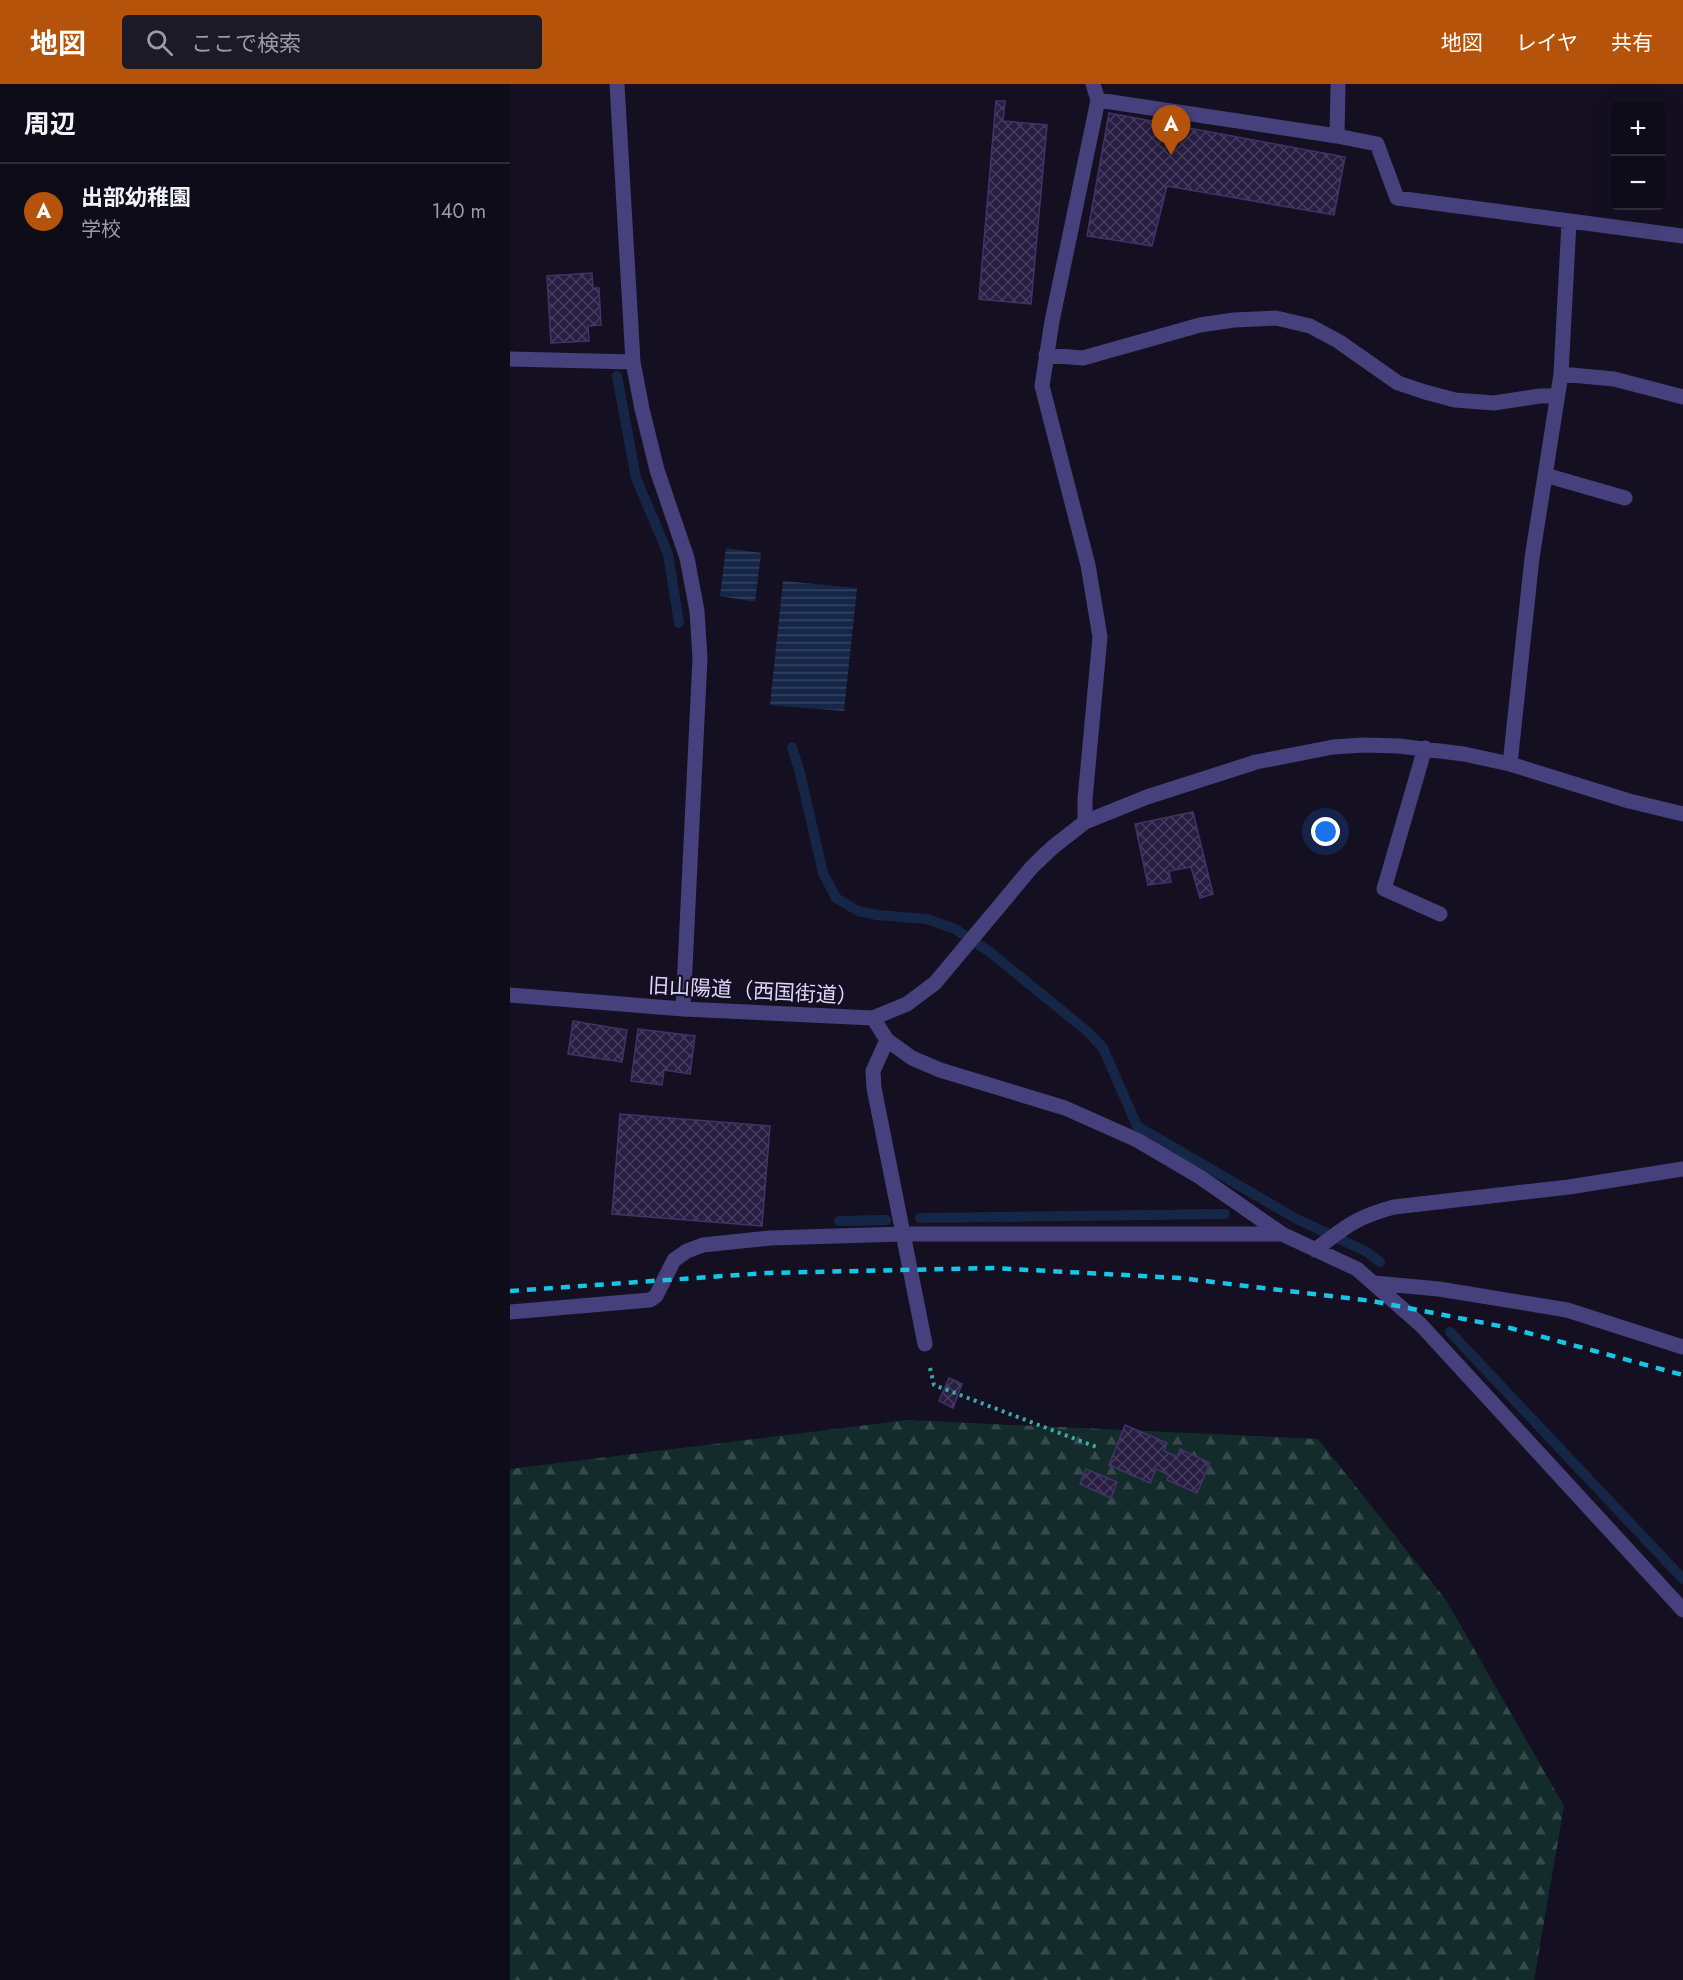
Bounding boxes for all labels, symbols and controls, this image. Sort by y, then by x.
search box [122,15,542,69]
text: 地図 [30,23,86,64]
icon: search [143,26,176,59]
text: ここで検索 [191,27,301,59]
text: 地図 [1441,28,1483,58]
text: レイヤ [1516,28,1578,58]
text: 共有 [1611,28,1653,58]
map controls [1611,102,1665,210]
button: + [1611,102,1665,156]
text: 周辺 [24,105,76,143]
pin: A [1152,106,1190,155]
button: − [1611,156,1665,210]
text: 出部幼稚園 [81,181,191,213]
text: A [36,197,51,226]
text: 140 m [432,197,486,226]
text: 学校 [81,215,121,244]
your location [1311,817,1340,846]
street label: 旧山陽道（西国街道） [647,971,859,1011]

